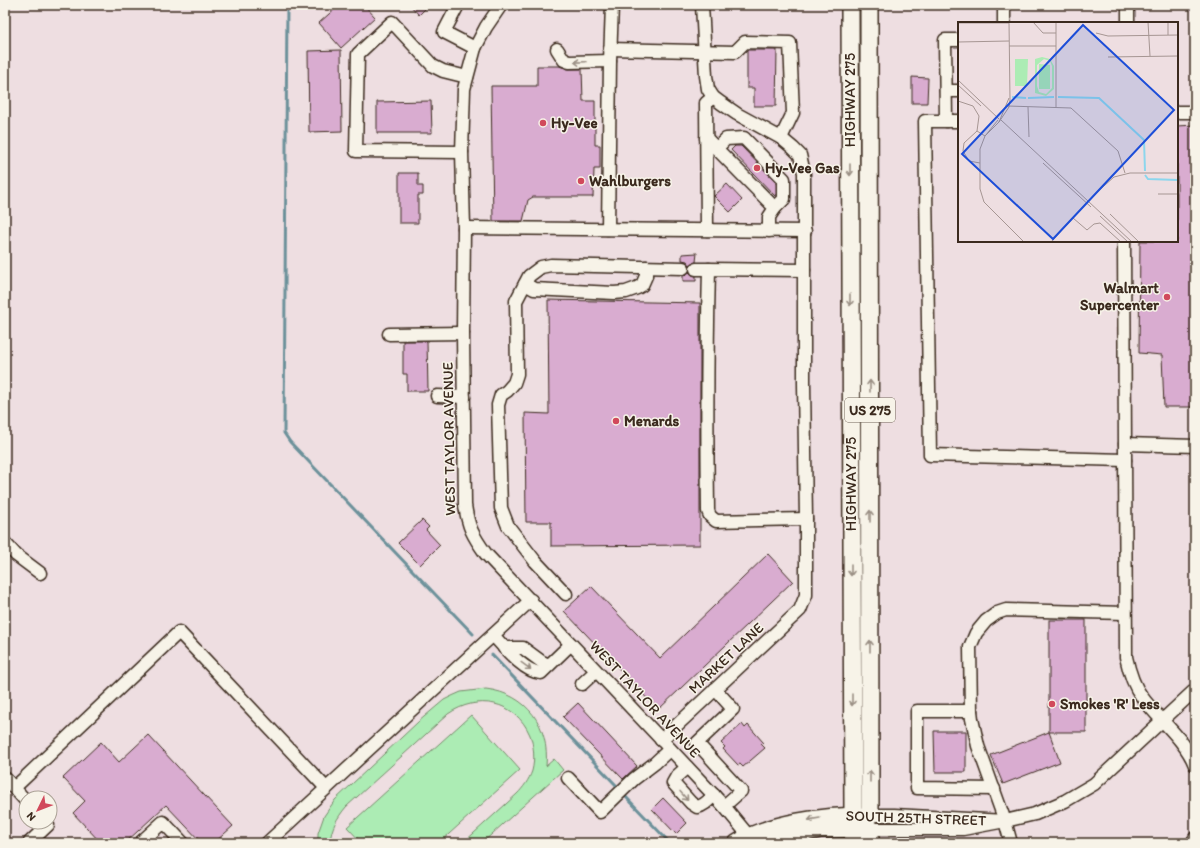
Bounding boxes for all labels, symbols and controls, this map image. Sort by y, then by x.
inset map [958,22,1178,242]
street label: HIGHWAY 275 [841,53,859,147]
one-way arrow [574,58,587,66]
place label: Hy-Vee [551,114,598,133]
marker: Hy-Vee [538,118,548,128]
place label: Hy-Vee Gas [765,159,840,178]
marker: Hy-Vee Gas [752,163,762,173]
one-way arrow [846,163,854,176]
place label: Wahlburgers [589,172,671,191]
marker: Wahlburgers [576,176,586,186]
place label: Walmart Supercenter [1080,279,1160,315]
marker: Walmart Supercenter [1162,292,1172,302]
one-way arrow [846,293,854,306]
street label: WEST TAYLOR AVENUE [439,362,459,516]
one-way arrow [866,380,874,393]
road number: US 275 [845,398,895,422]
place label: Menards [624,412,680,430]
marker: Menards [611,416,621,426]
street label: HIGHWAY 275 [842,437,860,531]
one-way arrow [866,510,874,523]
one-way arrow [847,563,855,576]
street label: MARKET LANE [685,619,767,697]
street label: WEST TAYLOR AVENUE [586,637,704,761]
one-way arrow [866,640,874,653]
one-way arrow [520,662,531,670]
one-way arrow [848,693,856,706]
place label: Smokes 'R' Less [1060,695,1160,713]
marker: Smokes 'R' Less [1047,699,1057,709]
one-way arrow [866,770,874,783]
north arrow [18,790,58,830]
one-way arrow [680,791,689,801]
street label: SOUTH 25TH STREET [845,807,987,829]
text: N [24,809,38,824]
one-way arrow [808,815,821,823]

